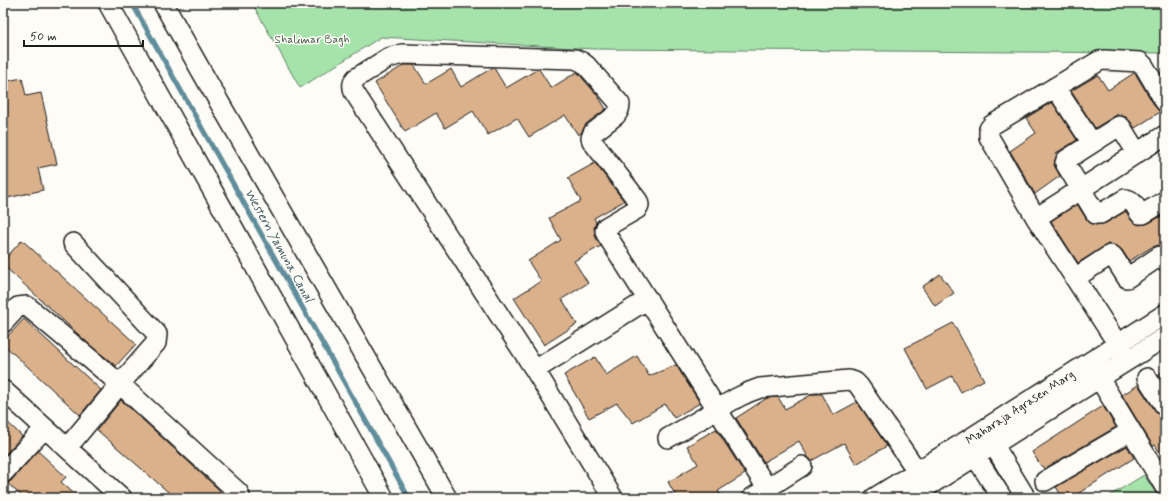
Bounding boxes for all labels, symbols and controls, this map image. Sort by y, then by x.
scale bar [24,22,143,48]
text: 50 m [30,29,57,45]
park label: Shalimar Bagh [274,32,350,48]
water label: Western Yamuna Canal [240,186,318,307]
street label: Maharaja Agrasen Marg [963,367,1078,449]

